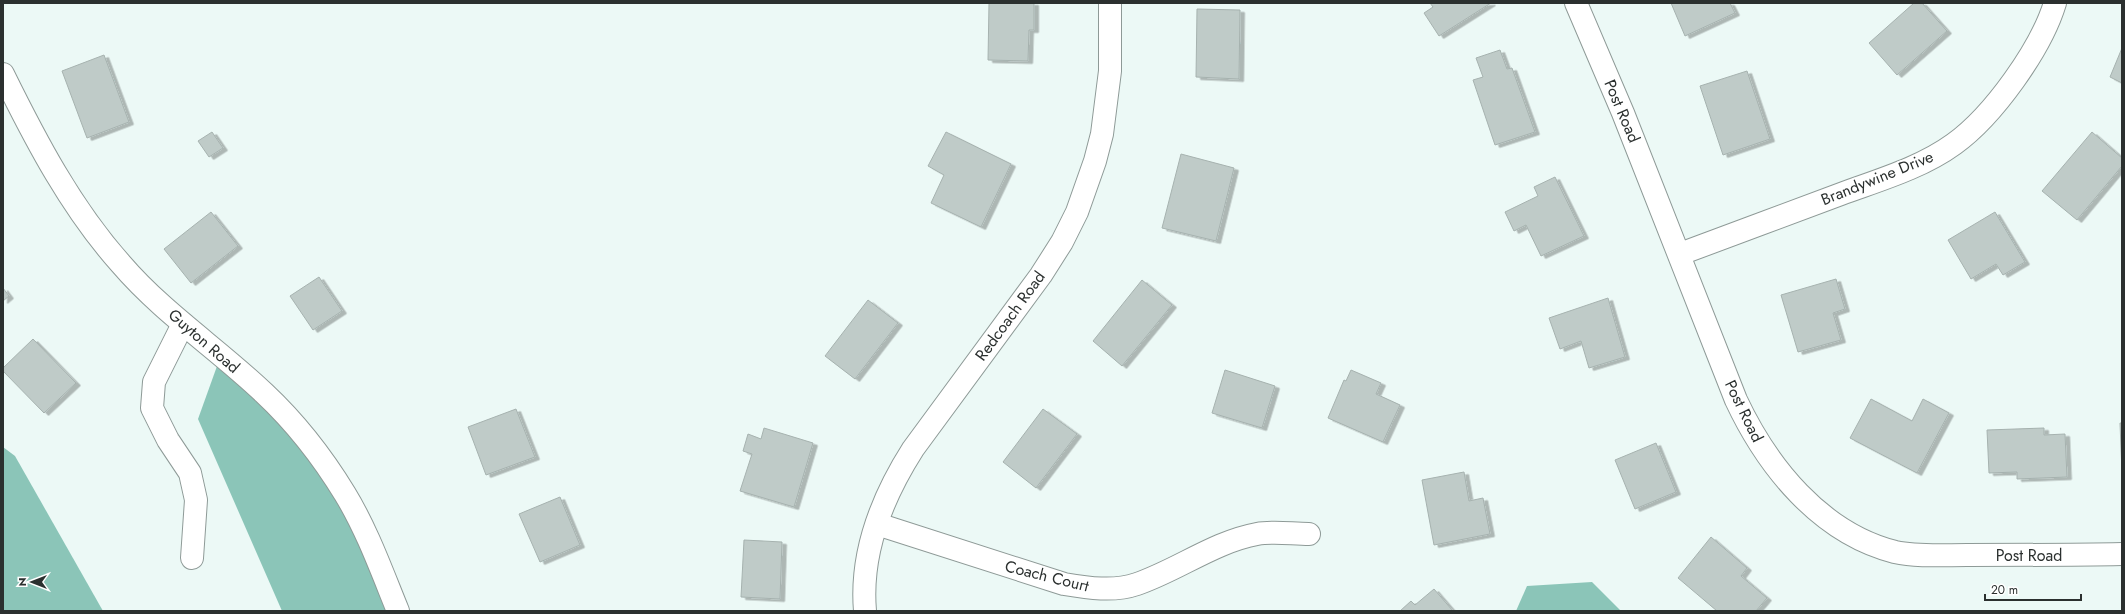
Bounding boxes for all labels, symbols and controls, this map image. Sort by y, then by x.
street label: Post Road [1598,76,1646,146]
street label: Brandywine Drive [1817,145,1937,211]
street label: Redcoach Road [970,266,1050,366]
street label: Guyton Road [163,303,245,379]
street label: Post Road [1719,376,1769,446]
street label: Post Road [1996,544,2062,567]
street label: Coach Court [1003,554,1091,598]
north arrow [12,562,52,602]
scale bar [1985,576,2081,602]
text: N [14,578,30,586]
text: 20 m [1991,581,2018,599]

